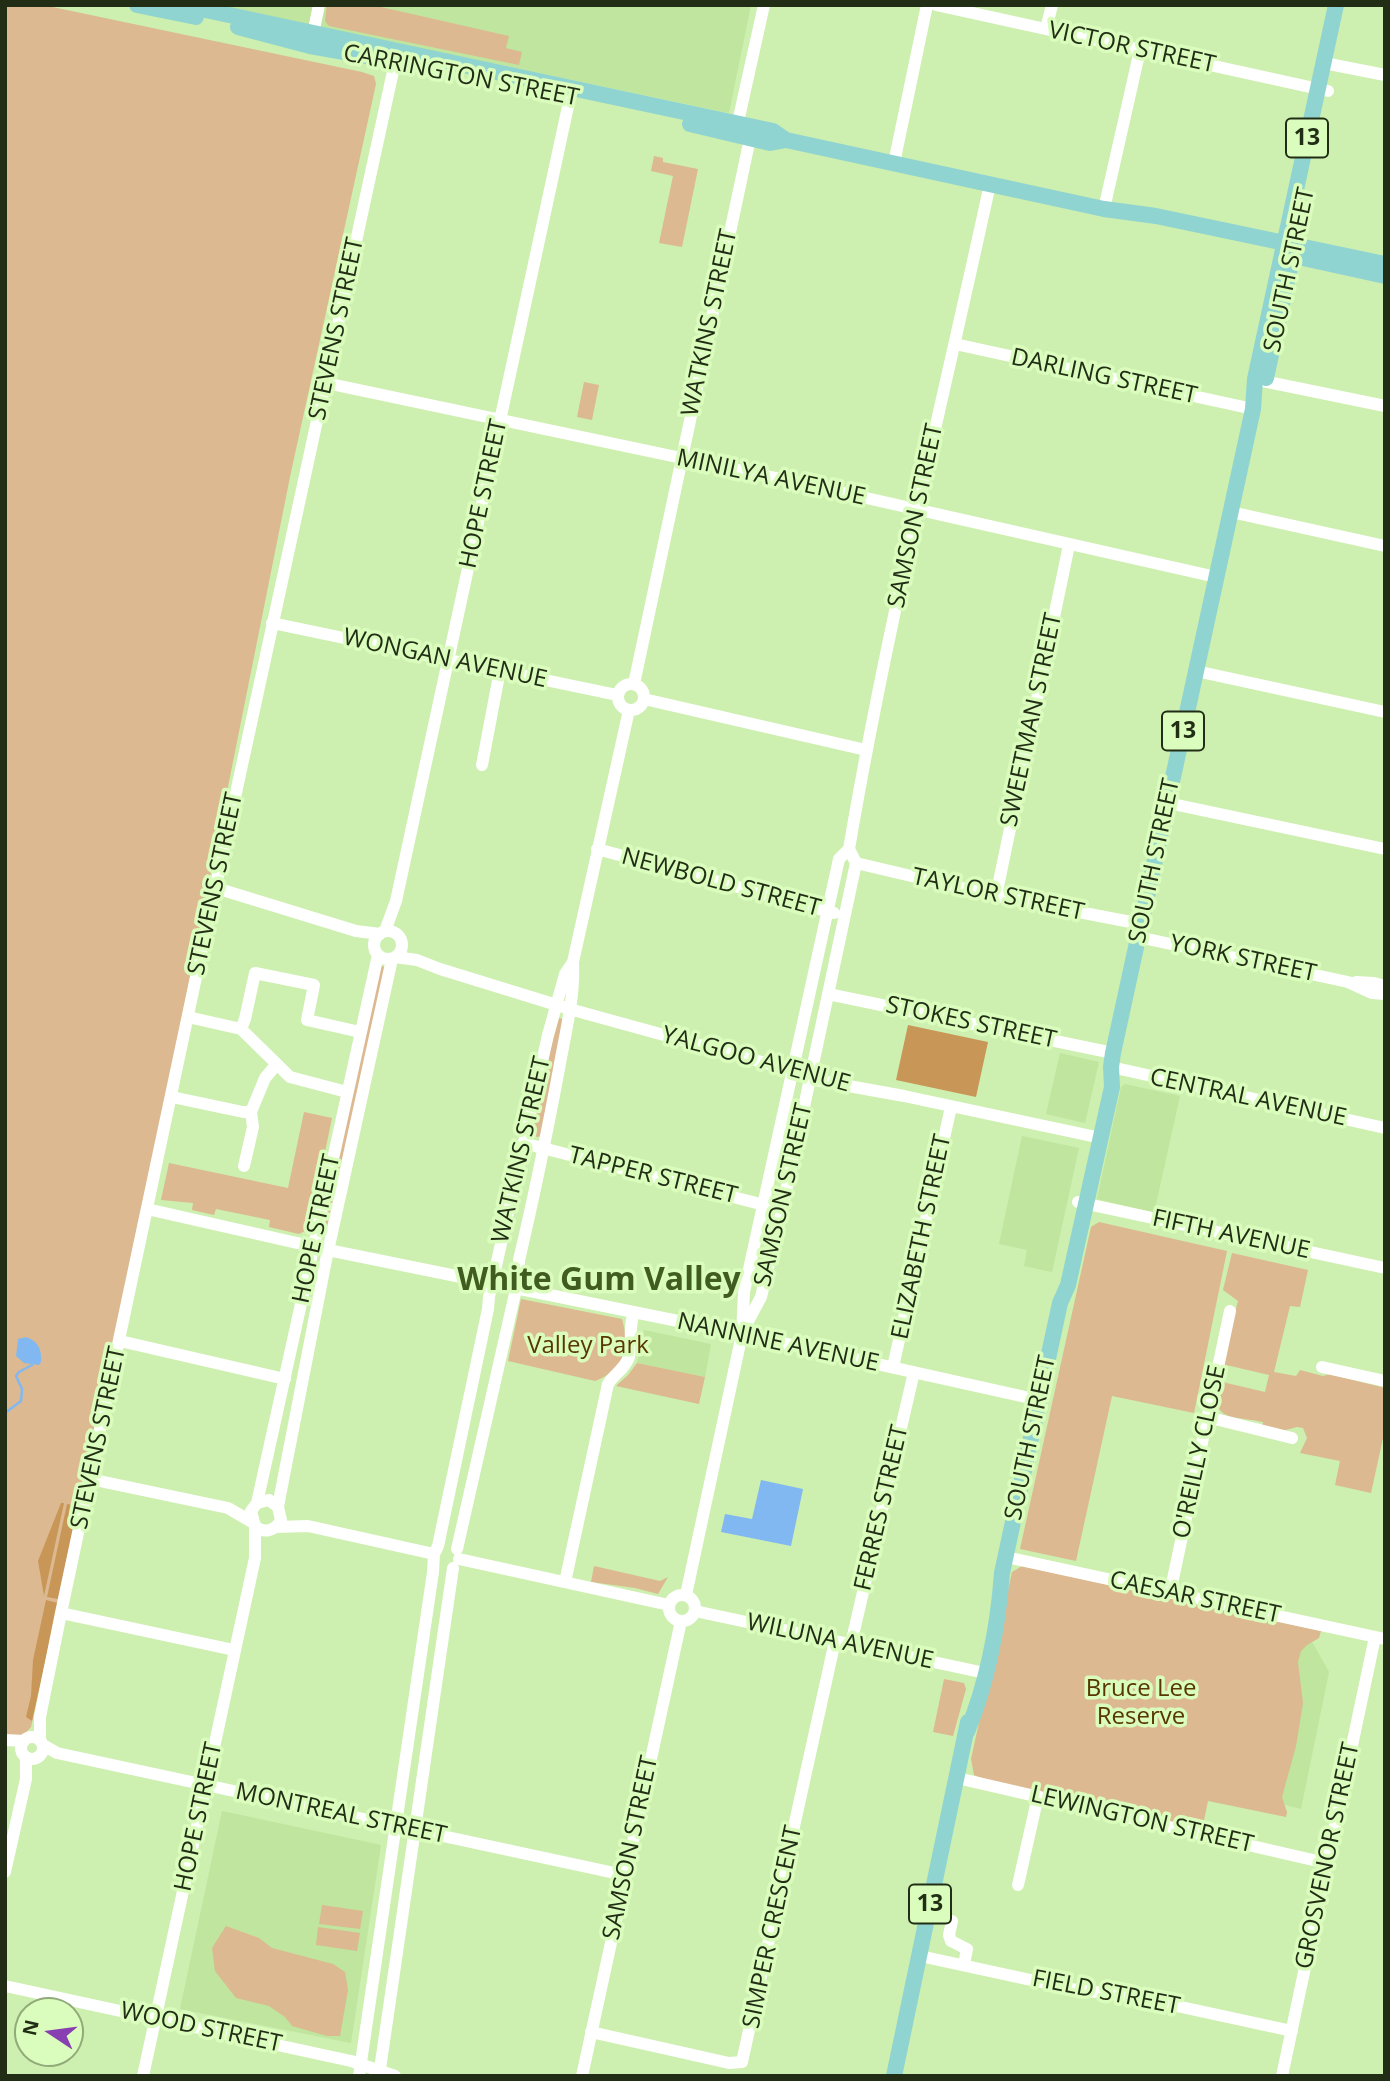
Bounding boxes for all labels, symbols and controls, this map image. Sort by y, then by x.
street label: VICTOR STREET [1046,16,1218,80]
street label: CARRINGTON STREET [341,39,581,113]
road number: 13 [1286,119,1328,158]
street label: SOUTH STREET [1258,185,1322,355]
street label: WATKINS STREET [676,227,744,419]
street label: STEVENS STREET [304,235,370,423]
street label: DARLING STREET [1008,343,1200,411]
street label: HOPE STREET [454,417,514,571]
street label: SAMSON STREET [882,421,950,611]
street label: MINILYA AVENUE [674,444,868,512]
street label: SWEETMAN STREET [995,611,1069,829]
street label: WONGAN AVENUE [340,623,550,695]
road number: 13 [1162,712,1204,750]
street label: SOUTH STREET [1123,776,1187,946]
street label: STEVENS STREET [183,790,249,978]
street label: NEWBOLD STREET [618,843,824,923]
street label: TAYLOR STREET [909,863,1087,927]
street label: YORK STREET [1167,929,1319,989]
street label: STOKES STREET [883,991,1059,1055]
street label: YALGOO AVENUE [659,1021,853,1099]
street label: WATKINS STREET [487,1054,557,1246]
street label: CENTRAL AVENUE [1147,1063,1349,1133]
street label: SAMSON STREET [749,1101,819,1289]
street label: ELIZABETH STREET [886,1132,958,1342]
street label: TAPPER STREET [566,1141,740,1211]
street label: HOPE STREET [287,1152,347,1306]
street label: FIFTH AVENUE [1150,1204,1312,1266]
district label: White Gum Valley [457,1262,741,1300]
street label: NANNINE AVENUE [675,1308,881,1378]
park label: Valley Park [527,1332,649,1360]
street label: STEVENS STREET [66,1344,132,1532]
street label: SOUTH STREET [999,1353,1063,1523]
street label: O'REILLY CLOSE [1168,1363,1232,1541]
street label: FERRES STREET [849,1422,915,1594]
street label: CAESAR STREET [1107,1566,1283,1630]
street label: WILUNA AVENUE [744,1608,936,1676]
park label: Bruce Lee Reserve [1086,1675,1196,1731]
street label: HOPE STREET [169,1740,229,1894]
street label: GROSVENOR STREET [1290,1740,1366,1972]
street label: SAMSON STREET [597,1753,665,1943]
street label: MONTREAL STREET [233,1778,449,1850]
street label: LEWINGTON STREET [1028,1780,1256,1860]
street label: SIMPER CRESCENT [737,1823,809,2031]
road number: 13 [909,1884,951,1924]
street label: FIELD STREET [1030,1965,1182,2021]
north arrow [14,1997,84,2067]
street label: WOOD STREET [118,1997,284,2059]
text: N [16,2017,45,2038]

